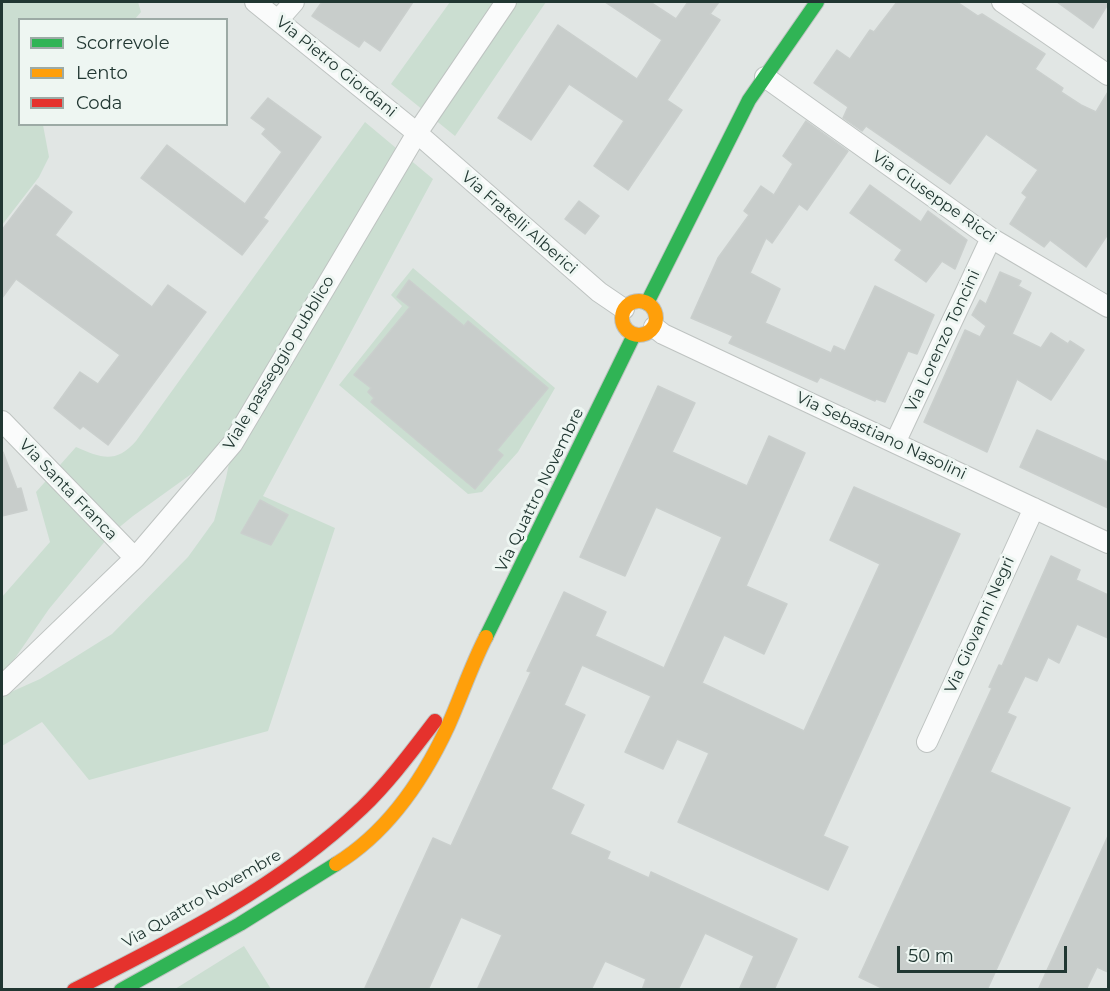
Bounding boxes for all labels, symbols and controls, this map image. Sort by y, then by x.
street label: Via Pietro Giordani [272,12,400,122]
legend [18,18,228,126]
text: Scorrevole [76,32,170,54]
text: Lento [76,62,128,84]
text: Coda [76,92,122,114]
street label: Via Giuseppe Ricci [868,147,1000,247]
street label: Via Fratelli Alberici [457,168,581,278]
street label: Via Lorenzo Toncini [902,267,984,415]
street label: Viale passeggio pubblico [219,273,339,453]
street label: Via Sebastiano Nasolini [793,388,969,484]
street label: Via Quattro Novembre [492,405,588,575]
street label: Via Santa Franca [15,435,121,545]
street label: Via Giovanni Negri [941,554,1019,696]
street label: Via Quattro Novembre [119,846,285,952]
scale bar [900,934,1070,972]
text: 50 m [908,945,954,967]

